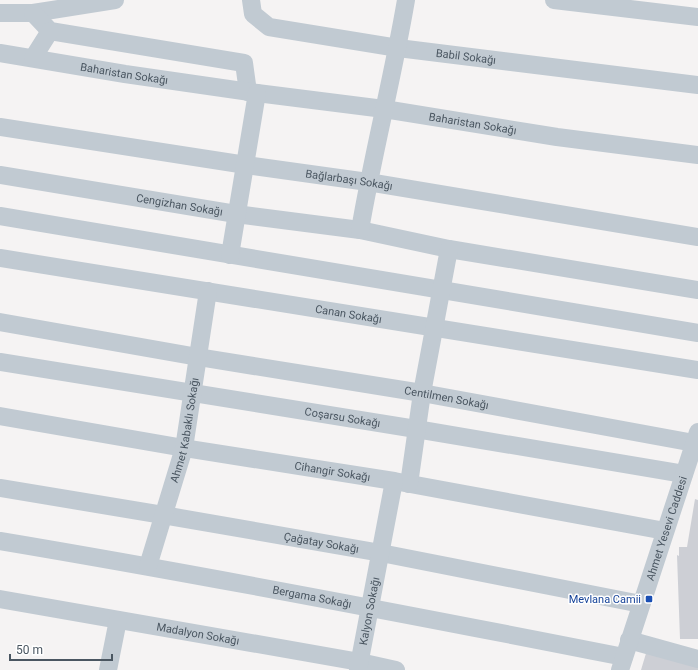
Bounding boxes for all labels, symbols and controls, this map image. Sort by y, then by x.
street label: Babil Sokağı [435,47,497,67]
street label: Baharistan Sokağı [79,61,169,87]
street label: Baharistan Sokağı [428,110,517,137]
street label: Bağlarbaşı Sokağı [305,167,394,193]
street label: Cengizhan Sokağı [135,192,224,219]
street label: Canan Sokağı [314,303,383,326]
street label: Ahmet Kabaklı Sokağı [168,377,202,484]
street label: Centilmen Sokağı [403,384,490,412]
street label: Coşarsu Sokağı [304,405,381,430]
street label: Cihangir Sokağı [293,459,371,484]
street label: Ahmet Yesevi Caddesi [644,475,690,582]
street label: Çağatay Sokağı [283,530,360,556]
street label: Kalyon Sokağı [357,576,383,646]
street label: Bergama Sokağı [271,583,353,611]
place label: Mevlana Camii [569,593,641,606]
marker: Mevlana Camii [644,594,654,604]
street label: Madalyon Sokağı [155,620,240,648]
scale bar [10,636,112,662]
text: 50 m [16,643,43,657]

